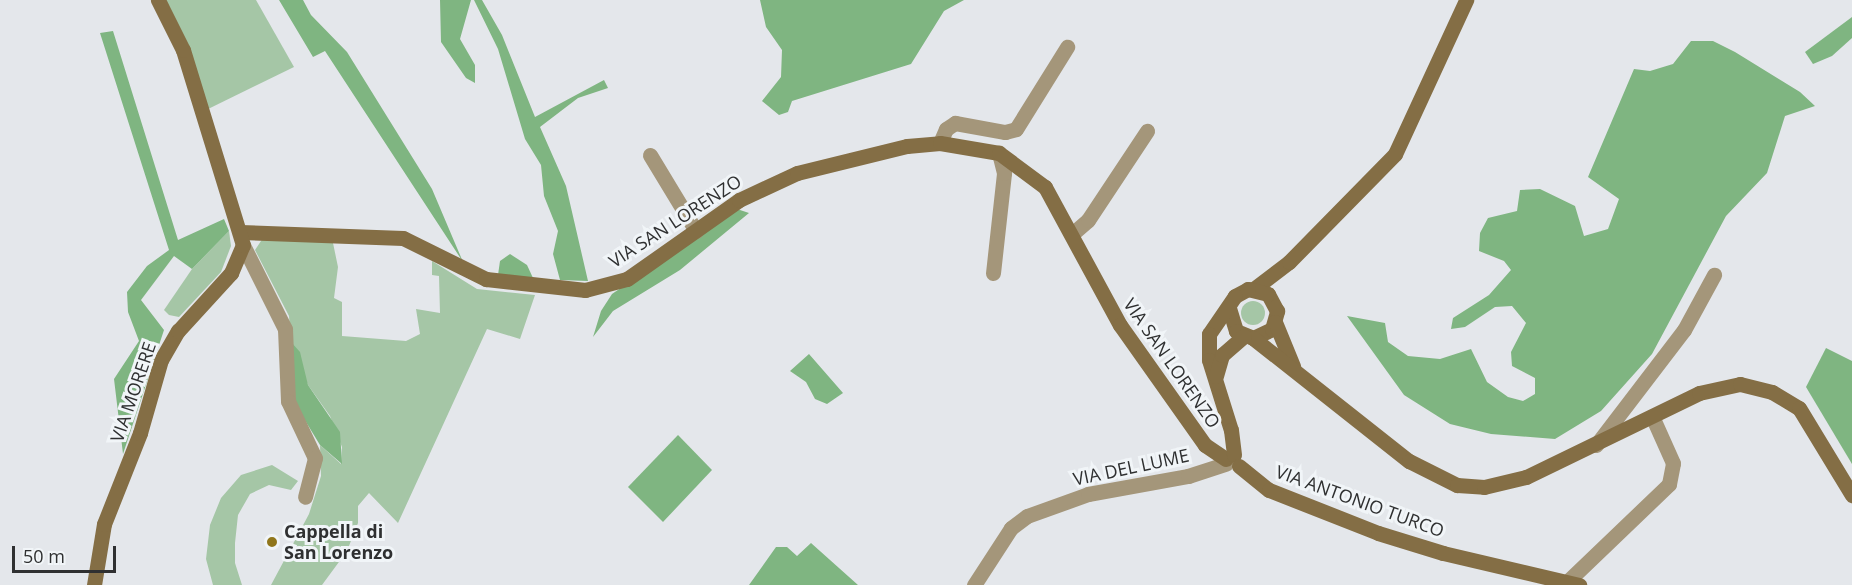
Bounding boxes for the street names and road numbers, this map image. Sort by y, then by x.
street label: VIA SAN LORENZO [605,170,745,272]
street label: VIA SAN LORENZO [1119,294,1225,432]
street label: VIA MORERE [106,339,160,445]
street label: VIA DEL LUME [1071,444,1191,490]
street label: VIA ANTONIO TURCO [1273,461,1447,541]

